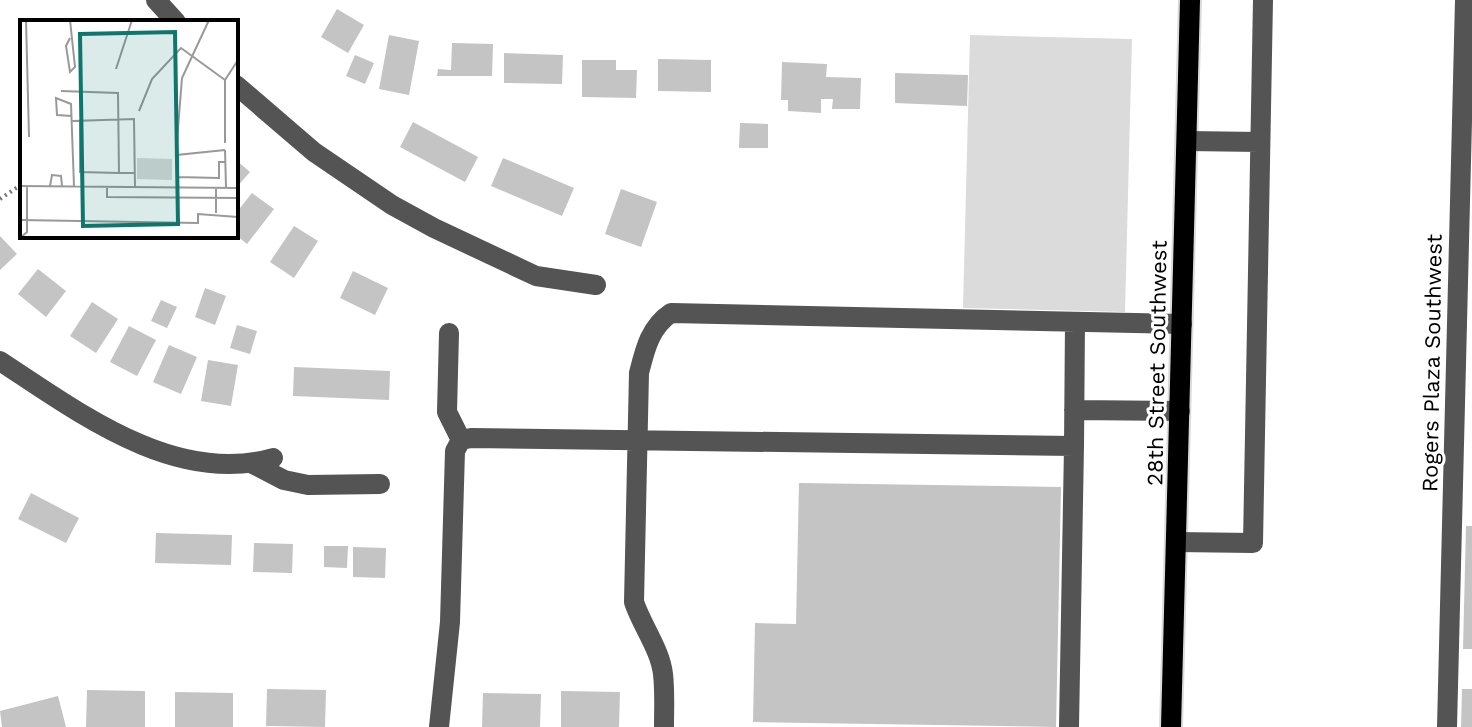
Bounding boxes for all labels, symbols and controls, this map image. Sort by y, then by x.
inset map [20,20,238,238]
street label: Rogers Plaza Southwest [1417,234,1447,492]
street label: 28th Street Southwest [1142,240,1172,486]

